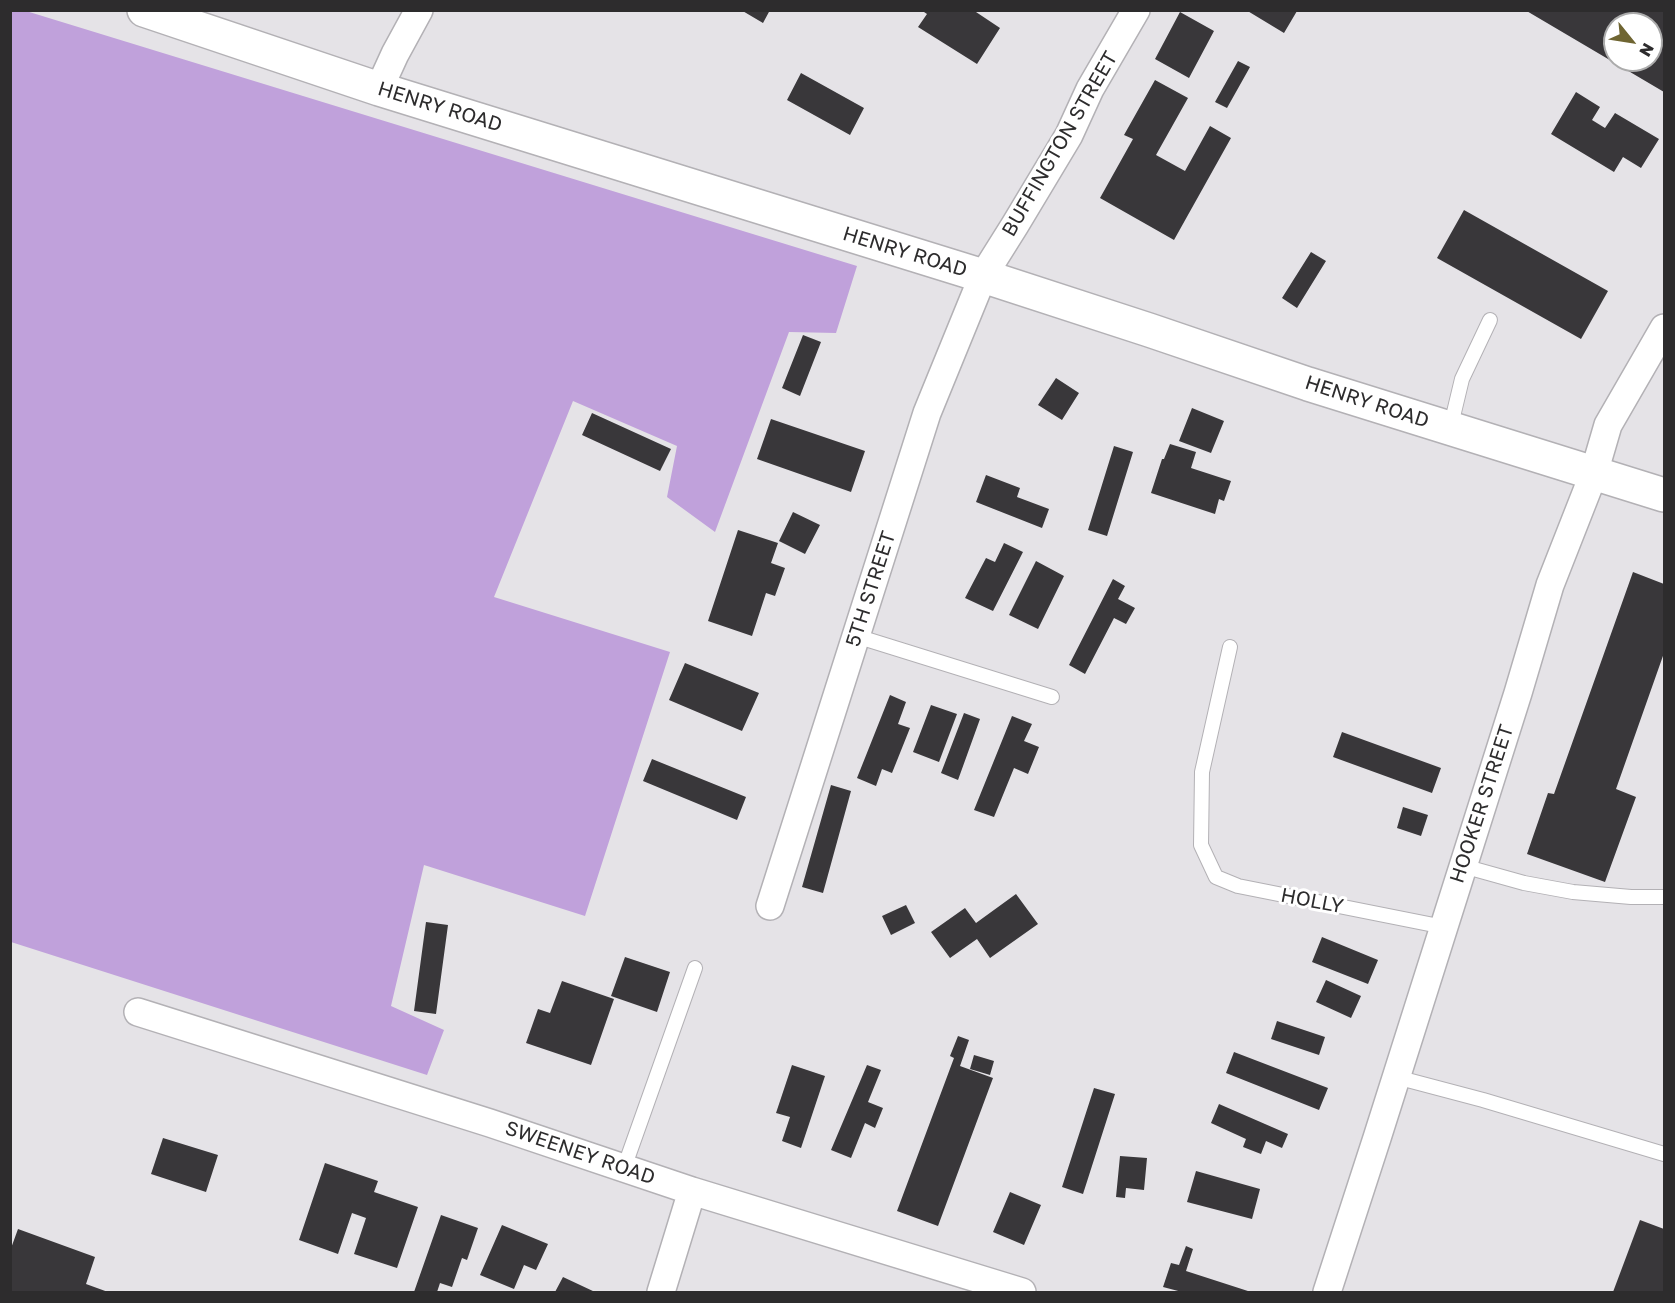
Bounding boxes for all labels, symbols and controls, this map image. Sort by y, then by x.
north arrow [1603,12,1663,72]
text: N [1635,40,1659,60]
street label: BUFFINGTON STREET [997,47,1123,241]
street label: HENRY ROAD [375,77,505,137]
street label: HENRY ROAD [840,222,970,282]
street label: HENRY ROAD [1302,371,1432,433]
street label: 5TH STREET [841,528,901,650]
street label: HOOKER STREET [1445,722,1519,886]
street label: HOLLY [1279,883,1345,919]
street label: SWEENEY ROAD [502,1116,658,1190]

